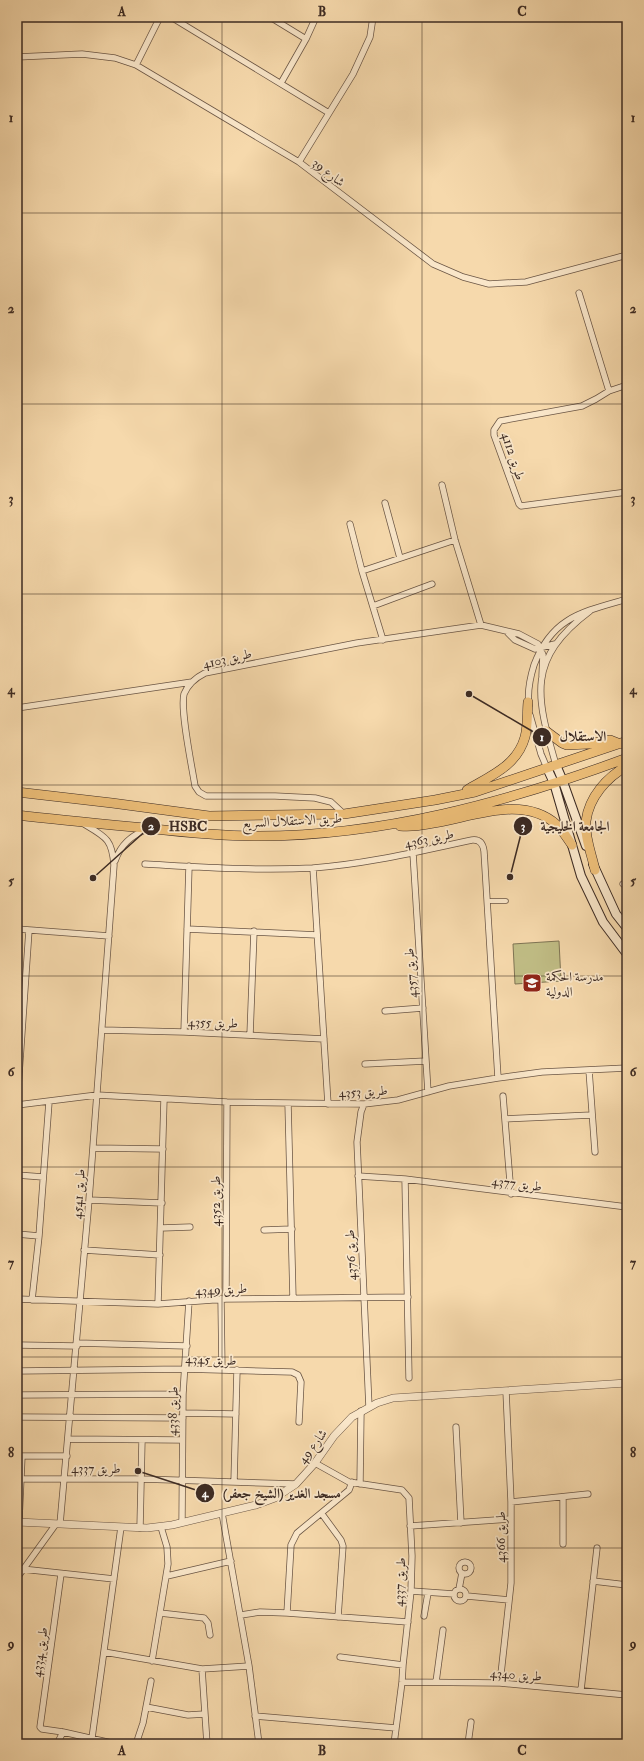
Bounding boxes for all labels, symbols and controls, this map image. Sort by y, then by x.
text: A [117,4,127,20]
text: B [318,4,326,20]
text: C [517,4,527,20]
text: 1 [9,110,14,126]
text: 1 [631,110,636,126]
street label: شارع 39 [307,155,348,193]
text: 2 [8,301,15,317]
text: 2 [630,301,637,317]
street label: طريق 4112 [498,430,528,482]
text: 3 [9,491,14,507]
text: 3 [631,491,636,507]
street label: طريق 4103 [201,646,253,672]
text: 4 [6,682,15,698]
text: 4 [628,682,637,698]
callout: الاستقلال [532,724,614,750]
text: الاستقلال [560,728,606,745]
text: 1 [540,730,544,745]
street label: طريق الاستقلال السريع [241,810,343,836]
callout: HSBC [141,813,215,839]
callout: الجامعة الخليجية [513,813,618,839]
text: HSBC [169,818,207,835]
text: الجامعة الخليجية [540,818,610,835]
text: 2 [148,819,154,834]
text: 3 [521,819,526,834]
street label: طريق 4363 [403,826,455,852]
text: 5 [8,873,14,889]
text: 5 [630,873,636,889]
street label: طريق 4357 [401,947,421,999]
place label: مدرسة الحكمة الدولية [546,969,604,1000]
school or university icon: مدرسة الحكمة الدولية [521,972,543,994]
street label: طريق 4355 [188,1014,238,1032]
text: 6 [8,1064,16,1080]
text: 6 [630,1064,638,1080]
street label: طريق 4353 [338,1083,388,1101]
street label: طريق 4541 [69,1168,89,1220]
street label: طريق 4377 [491,1173,543,1195]
street label: طريق 4352 [208,1176,224,1226]
street label: طريق 4376 [342,1229,360,1281]
text: 7 [8,1255,15,1271]
text: 7 [630,1255,637,1271]
street label: طريق 4349 [195,1281,248,1299]
street label: طريق 4345 [185,1351,237,1369]
street label: طريق 4338 [164,1386,182,1436]
street label: شارع 49 [295,1426,333,1469]
text: 8 [8,1445,14,1461]
text: 8 [630,1445,636,1461]
street label: طريق 4337 [71,1461,121,1477]
callout: مسجد الغدير (الشيخ جعفر) [195,1480,349,1506]
text: مسجد الغدير (الشيخ جعفر) [223,1485,341,1506]
text: 4 [201,1486,210,1501]
street label: طريق 4366 [493,1511,509,1563]
street label: طريق 4337 [391,1557,409,1607]
street label: طريق 4334 [29,1626,51,1678]
text: 9 [6,1636,15,1652]
text: 9 [628,1636,637,1652]
street label: طريق 4340 [489,1665,543,1685]
text: A [117,1743,127,1759]
text: B [318,1743,326,1759]
text: C [517,1743,527,1759]

